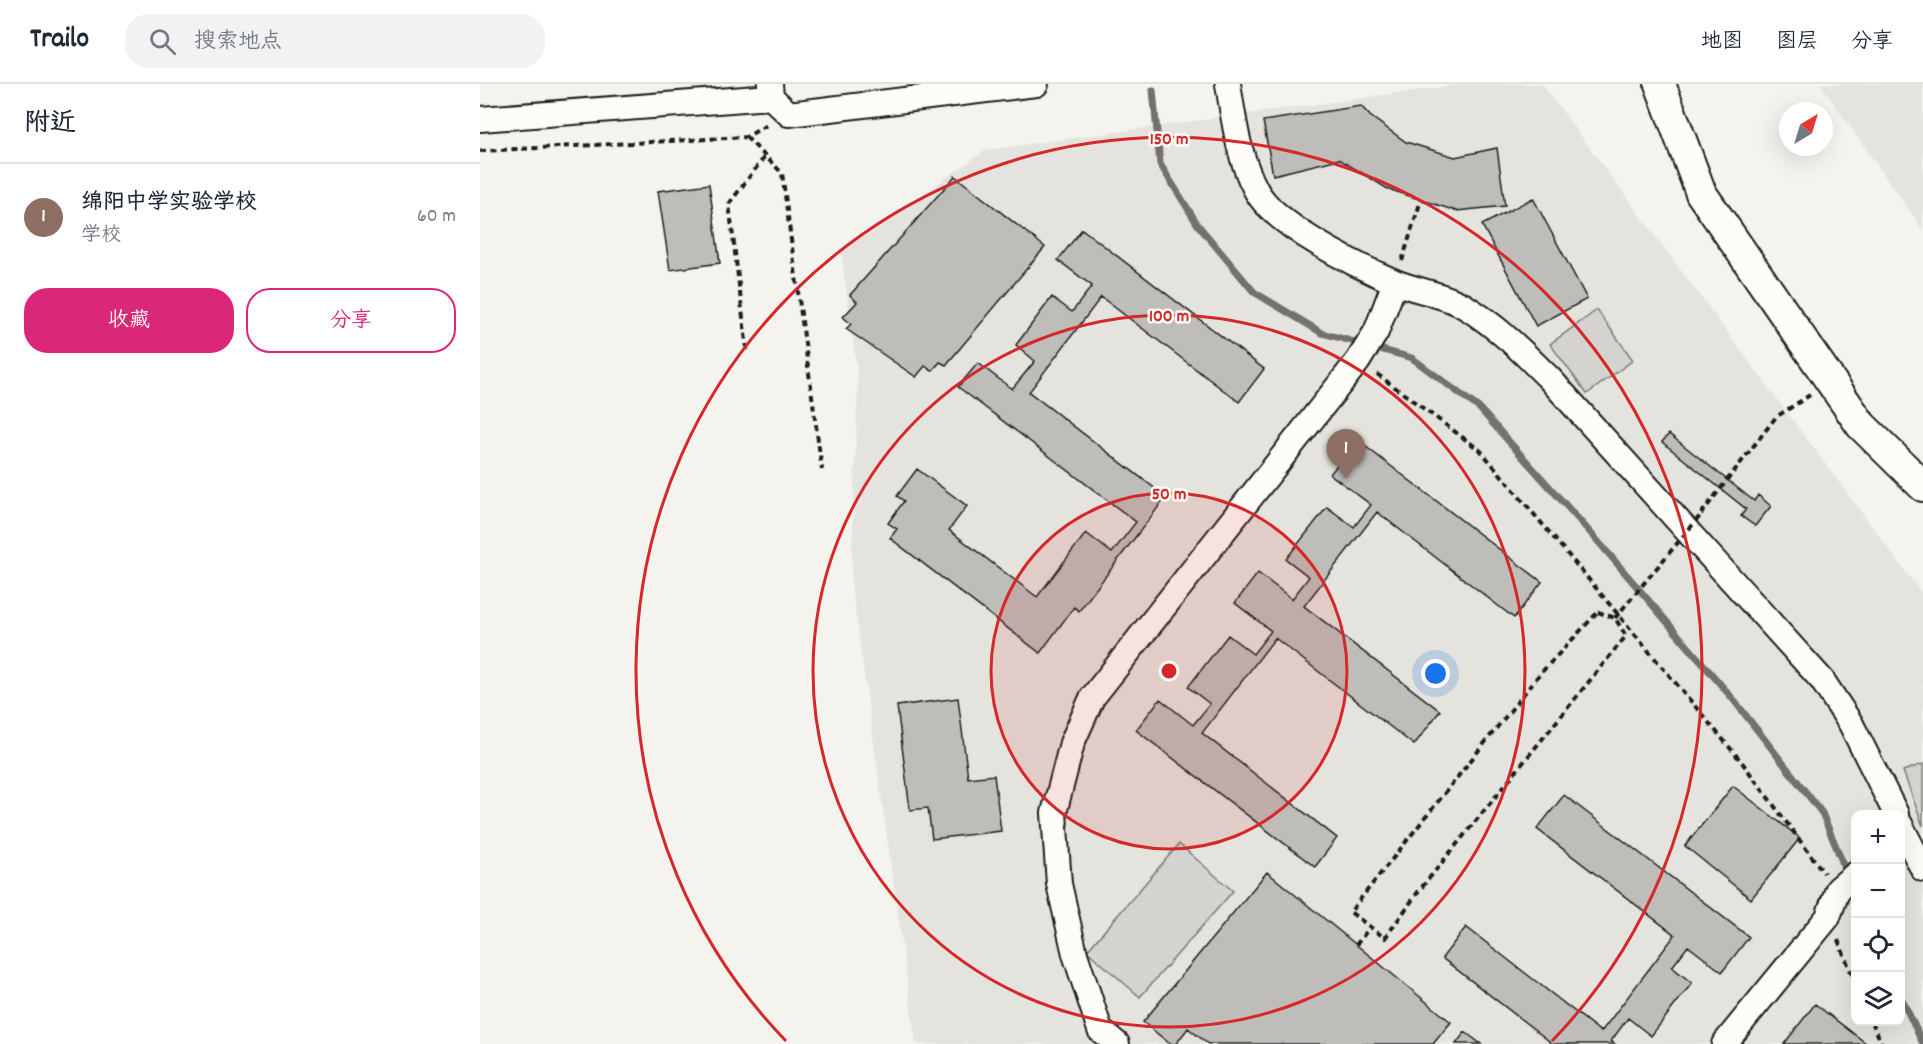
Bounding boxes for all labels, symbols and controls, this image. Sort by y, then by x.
search box [125,14,545,68]
text: Trailo [30,21,89,61]
icon: search [146,25,179,58]
text: 搜索地点 [194,27,282,58]
text: 地图 [1701,28,1743,58]
text: 图层 [1776,28,1818,58]
text: 分享 [1851,28,1893,58]
north arrow [1779,102,1833,156]
text: 附近 [24,106,76,143]
text: 150 m [1150,128,1188,153]
text: 绵阳中学实验学校 [81,188,257,219]
text: 1 [41,203,46,231]
text: 60 m [417,203,456,231]
text: 学校 [81,222,121,250]
button: 收藏 [24,288,234,353]
button: 分享 [246,288,456,353]
text: 100 m [1149,305,1189,330]
pin: 1 [1326,430,1366,479]
text: 50 m [1152,483,1186,508]
your location [1421,659,1450,688]
centre of rings [1159,661,1179,681]
map controls [1851,810,1905,1026]
button: + [1851,810,1905,864]
button: − [1851,864,1905,918]
button: locate [1851,918,1905,972]
button: layers [1851,972,1905,1026]

